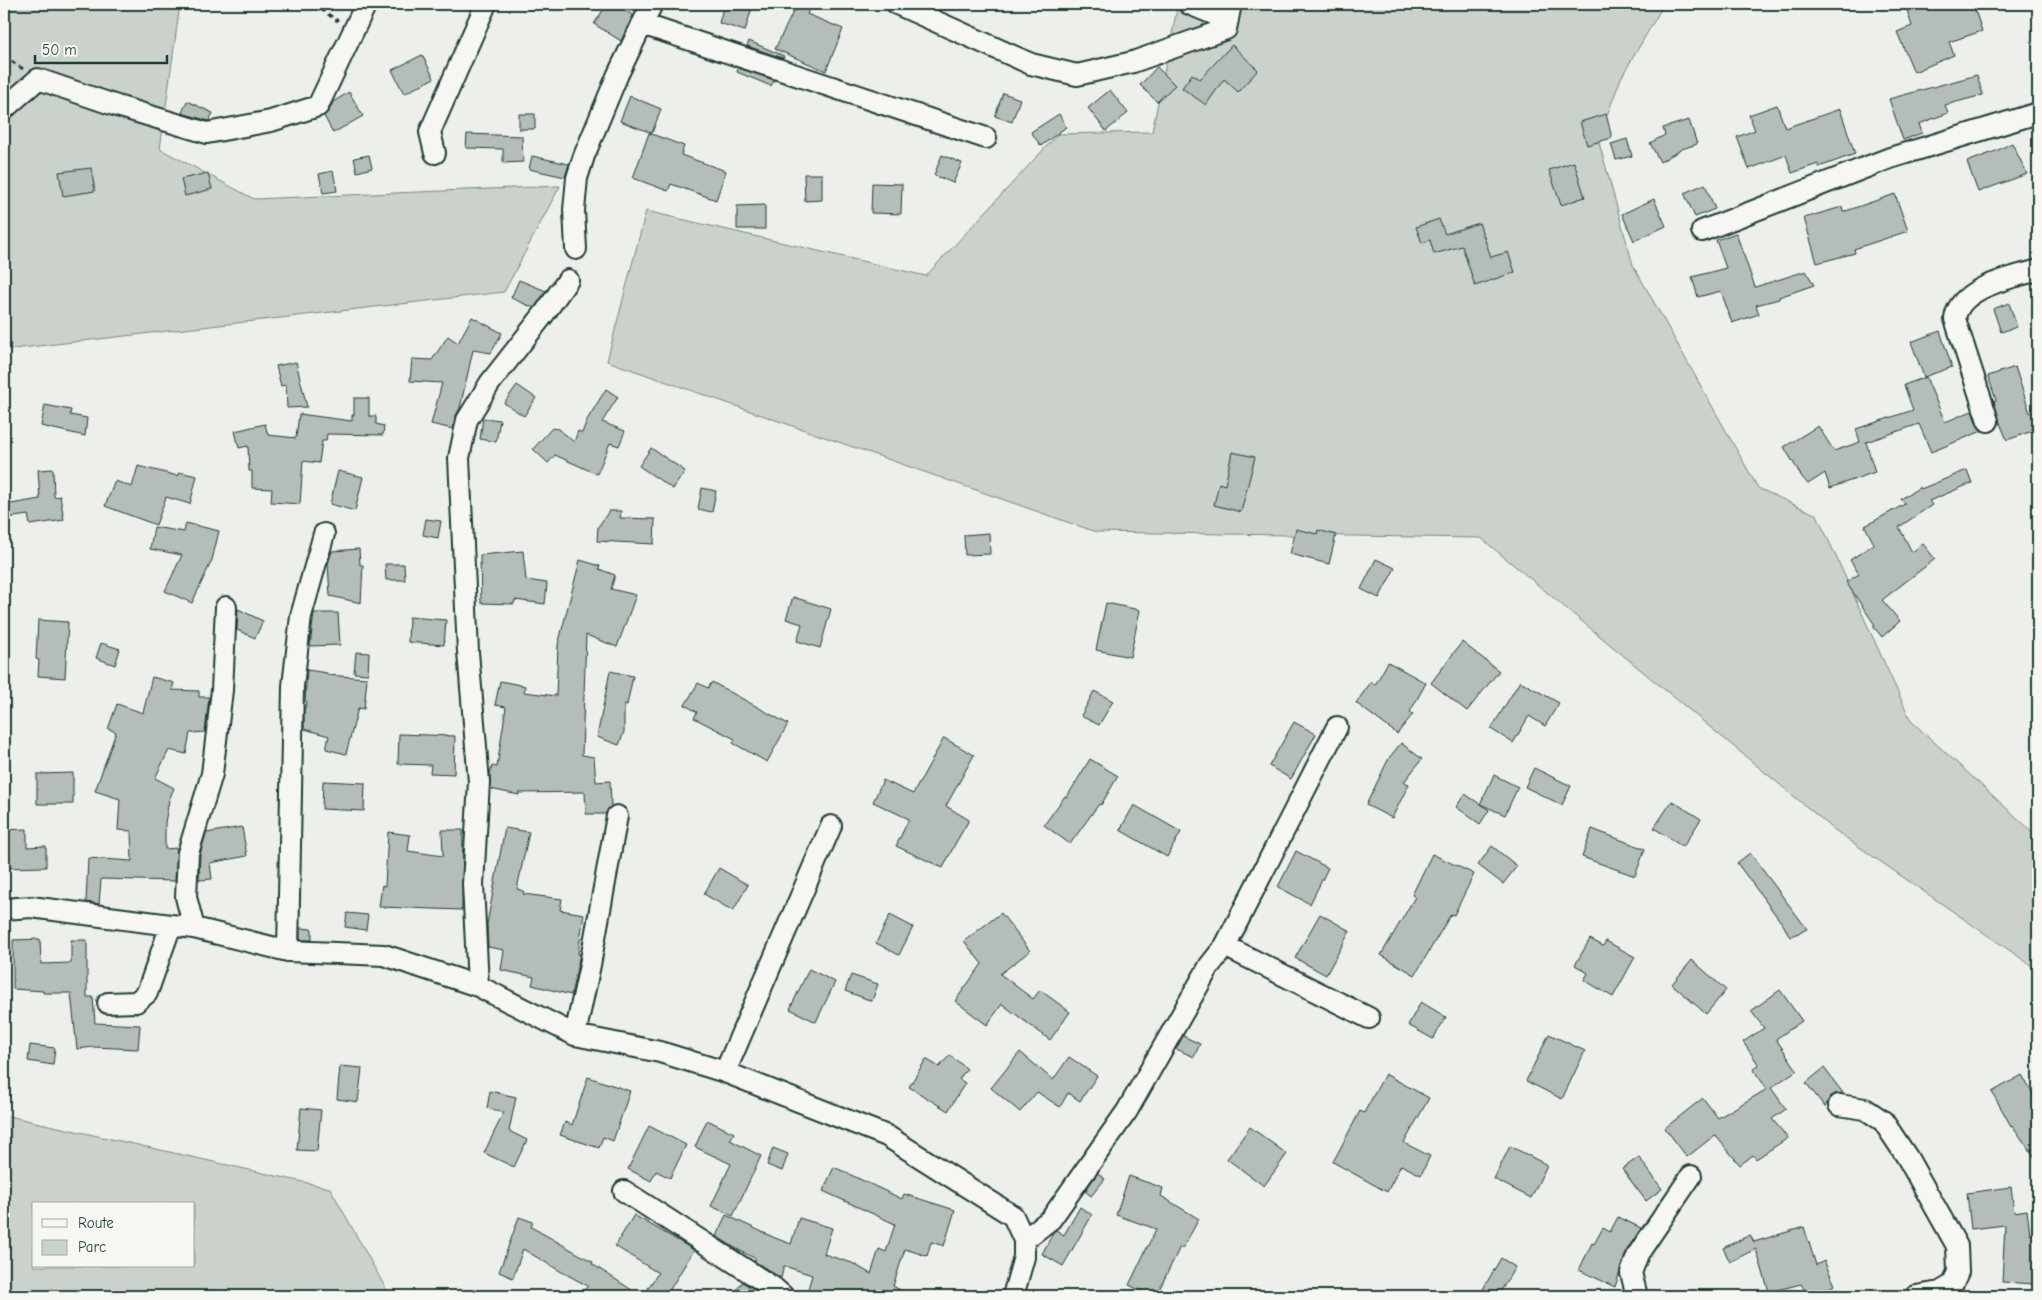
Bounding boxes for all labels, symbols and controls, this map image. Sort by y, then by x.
scale bar [35,32,168,64]
text: 50 m [42,41,77,59]
legend [32,1202,195,1268]
text: Route [78,1214,114,1232]
text: Parc [78,1238,106,1256]

